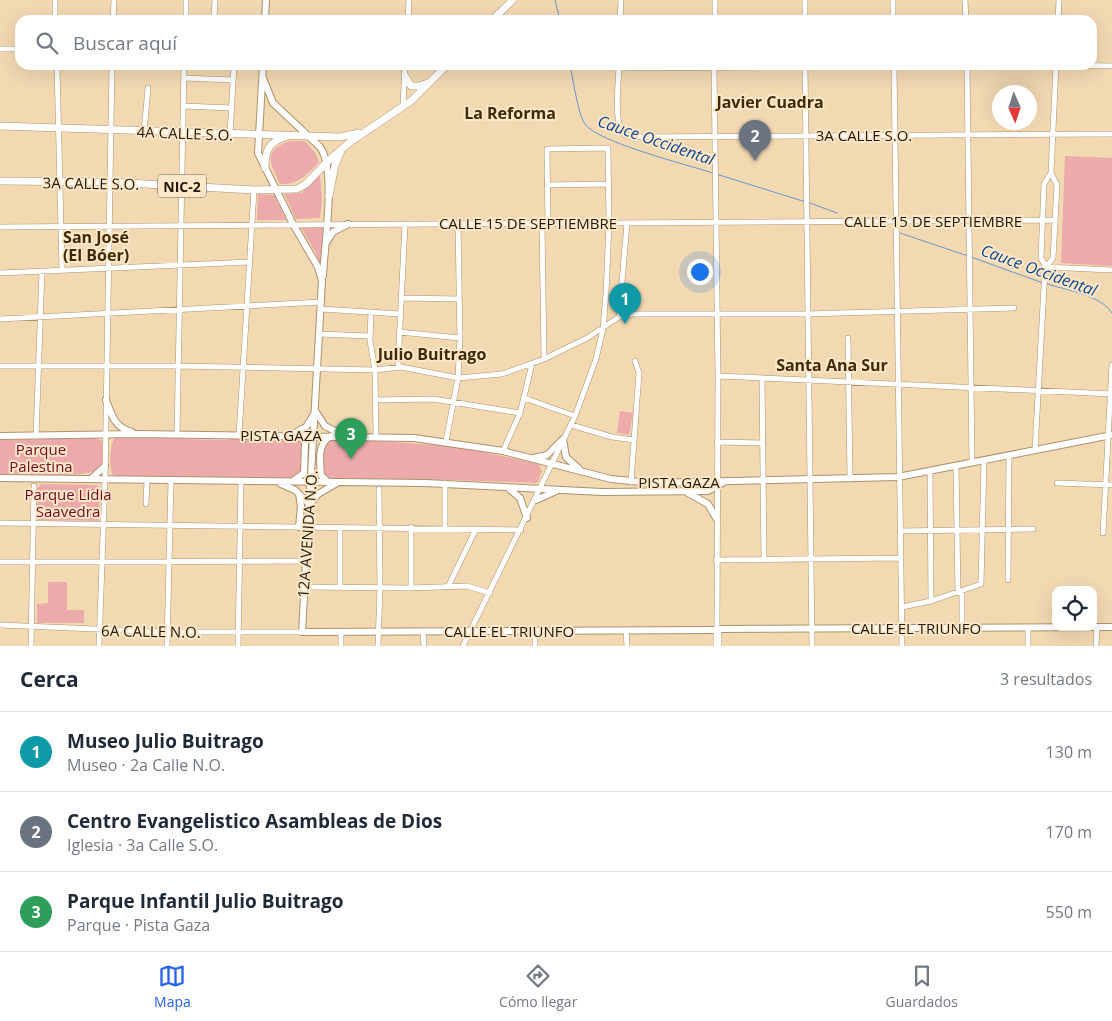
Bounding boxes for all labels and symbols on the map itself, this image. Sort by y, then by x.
north arrow [992,85,1037,130]
district label: Javier Cuadra [714,91,824,113]
district label: La Reforma [464,102,556,124]
water label: Cauce Occidental [595,110,718,171]
pin: 2 [739,120,771,161]
street label: 4A CALLE S.O. [136,121,234,145]
street label: 3A CALLE S.O. [816,125,912,145]
street label: 3A CALLE S.O. [43,172,139,194]
road number: NIC-2 [158,175,206,198]
street label: CALLE 15 DE SEPTIEMBRE [844,211,1022,231]
street label: CALLE 15 DE SEPTIEMBRE [439,213,617,233]
district label: San José (El Bóer) [63,226,129,266]
water label: Cauce Occidental [978,239,1101,302]
your location [687,259,713,285]
pin: 1 [609,283,641,324]
district label: Julio Buitrago [376,343,486,365]
district label: Santa Ana Sur [776,354,888,376]
pin: 3 [335,418,367,459]
street label: PISTA GAZA [240,425,322,445]
park label: Parque Palestina [9,439,73,476]
street label: 12A AVENIDA N.O. [293,470,321,598]
street label: PISTA GAZA [638,472,720,492]
park label: Parque Lidia Saavedra [24,484,112,521]
street label: CALLE EL TRIUNFO [851,618,981,638]
street label: 6A CALLE N.O. [101,620,201,642]
street label: CALLE EL TRIUNFO [444,621,574,641]

